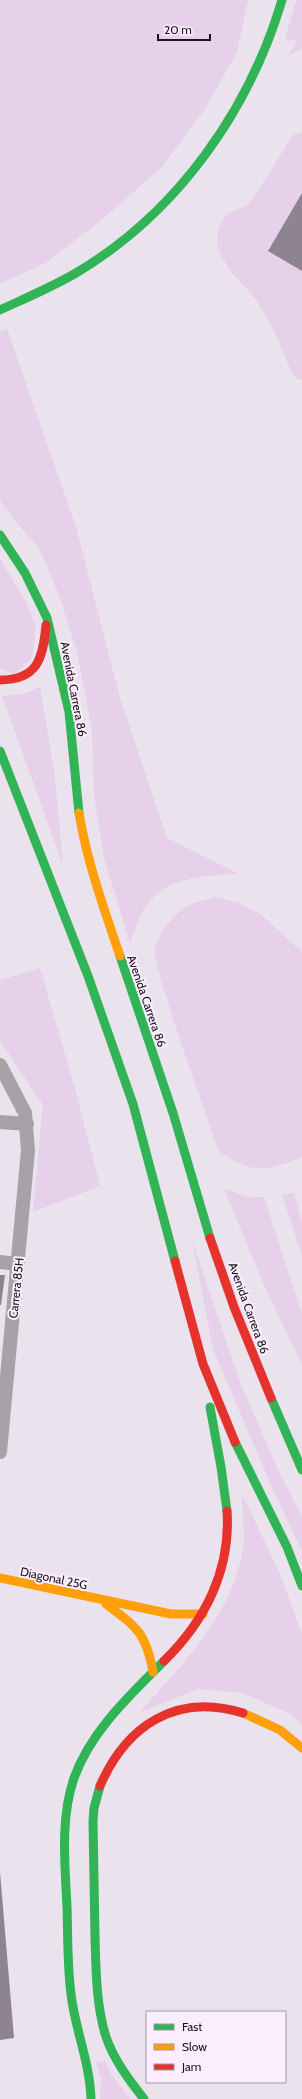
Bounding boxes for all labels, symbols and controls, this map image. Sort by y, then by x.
scale bar [158,16,210,42]
text: 20 m [164,22,192,37]
street label: Avenida Carrera 86 [57,640,91,738]
street label: Avenida Carrera 86 [124,953,170,1049]
street label: Carrera 85H [5,1257,27,1319]
street label: Avenida Carrera 86 [225,1260,273,1356]
street label: Diagonal 25G [19,1564,89,1592]
legend [146,2011,286,2083]
text: Fast [182,2019,202,2034]
text: Slow [182,2039,207,2054]
text: Jam [181,2059,201,2074]

